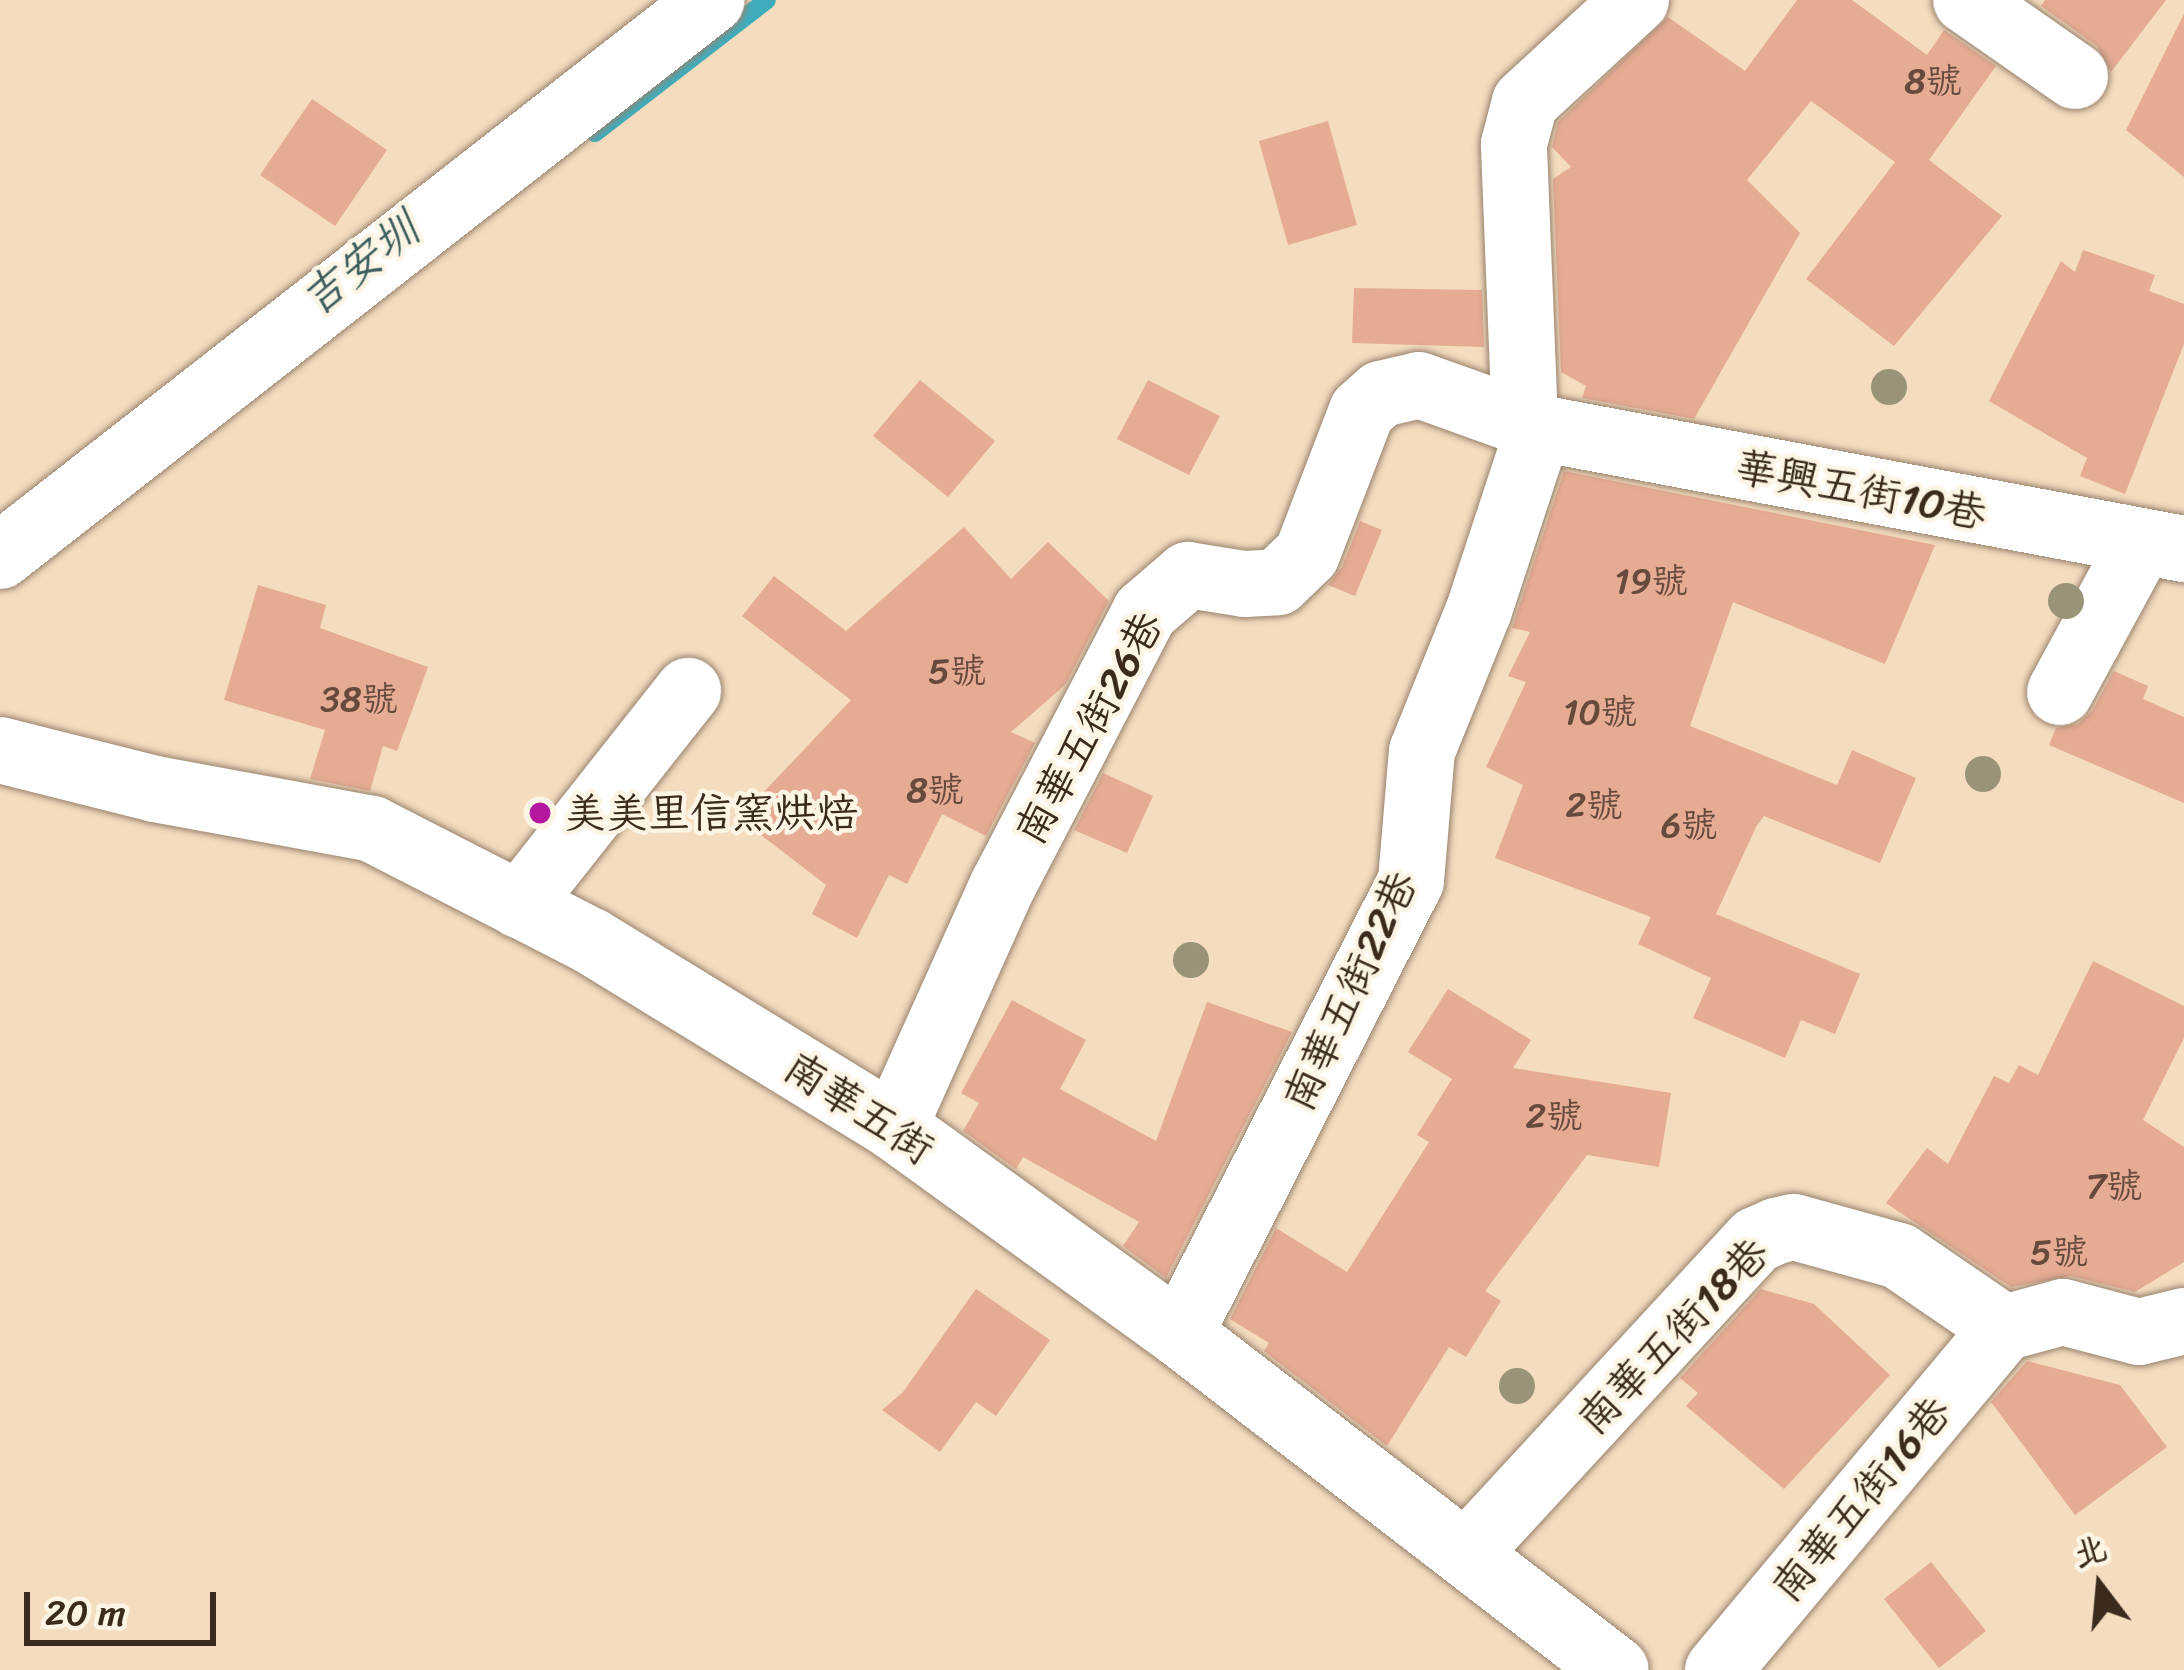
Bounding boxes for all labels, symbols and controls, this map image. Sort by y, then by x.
house number: 8號 [1904,60,1962,104]
water label: 吉安圳 [290,202,430,328]
street label: 華興五街10巷 [1731,441,1991,539]
house number: 19號 [1614,560,1688,604]
street label: 南華五街26巷 [1004,603,1174,853]
house number: 5號 [928,650,986,694]
house number: 38號 [320,678,398,722]
house number: 10號 [1563,691,1637,735]
house number: 8號 [906,769,964,813]
house number: 2號 [1566,784,1622,828]
place label: 美美里信窯烘焙 [564,788,858,838]
marker: 美美里信窯烘焙 [527,800,553,826]
house number: 6號 [1661,804,1717,848]
street label: 南華五街22巷 [1273,863,1427,1119]
street label: 南華五街 [775,1041,943,1175]
house number: 2號 [1526,1095,1582,1139]
house number: 7號 [2086,1165,2142,1209]
street label: 南華五街18巷 [1567,1227,1779,1445]
house number: 5號 [2030,1231,2088,1275]
street label: 南華五街16巷 [1761,1386,1961,1612]
text: 北 [2066,1519,2114,1584]
north arrow [2040,1526,2160,1646]
scale bar [30,1568,222,1642]
text: 20 m [45,1581,126,1645]

